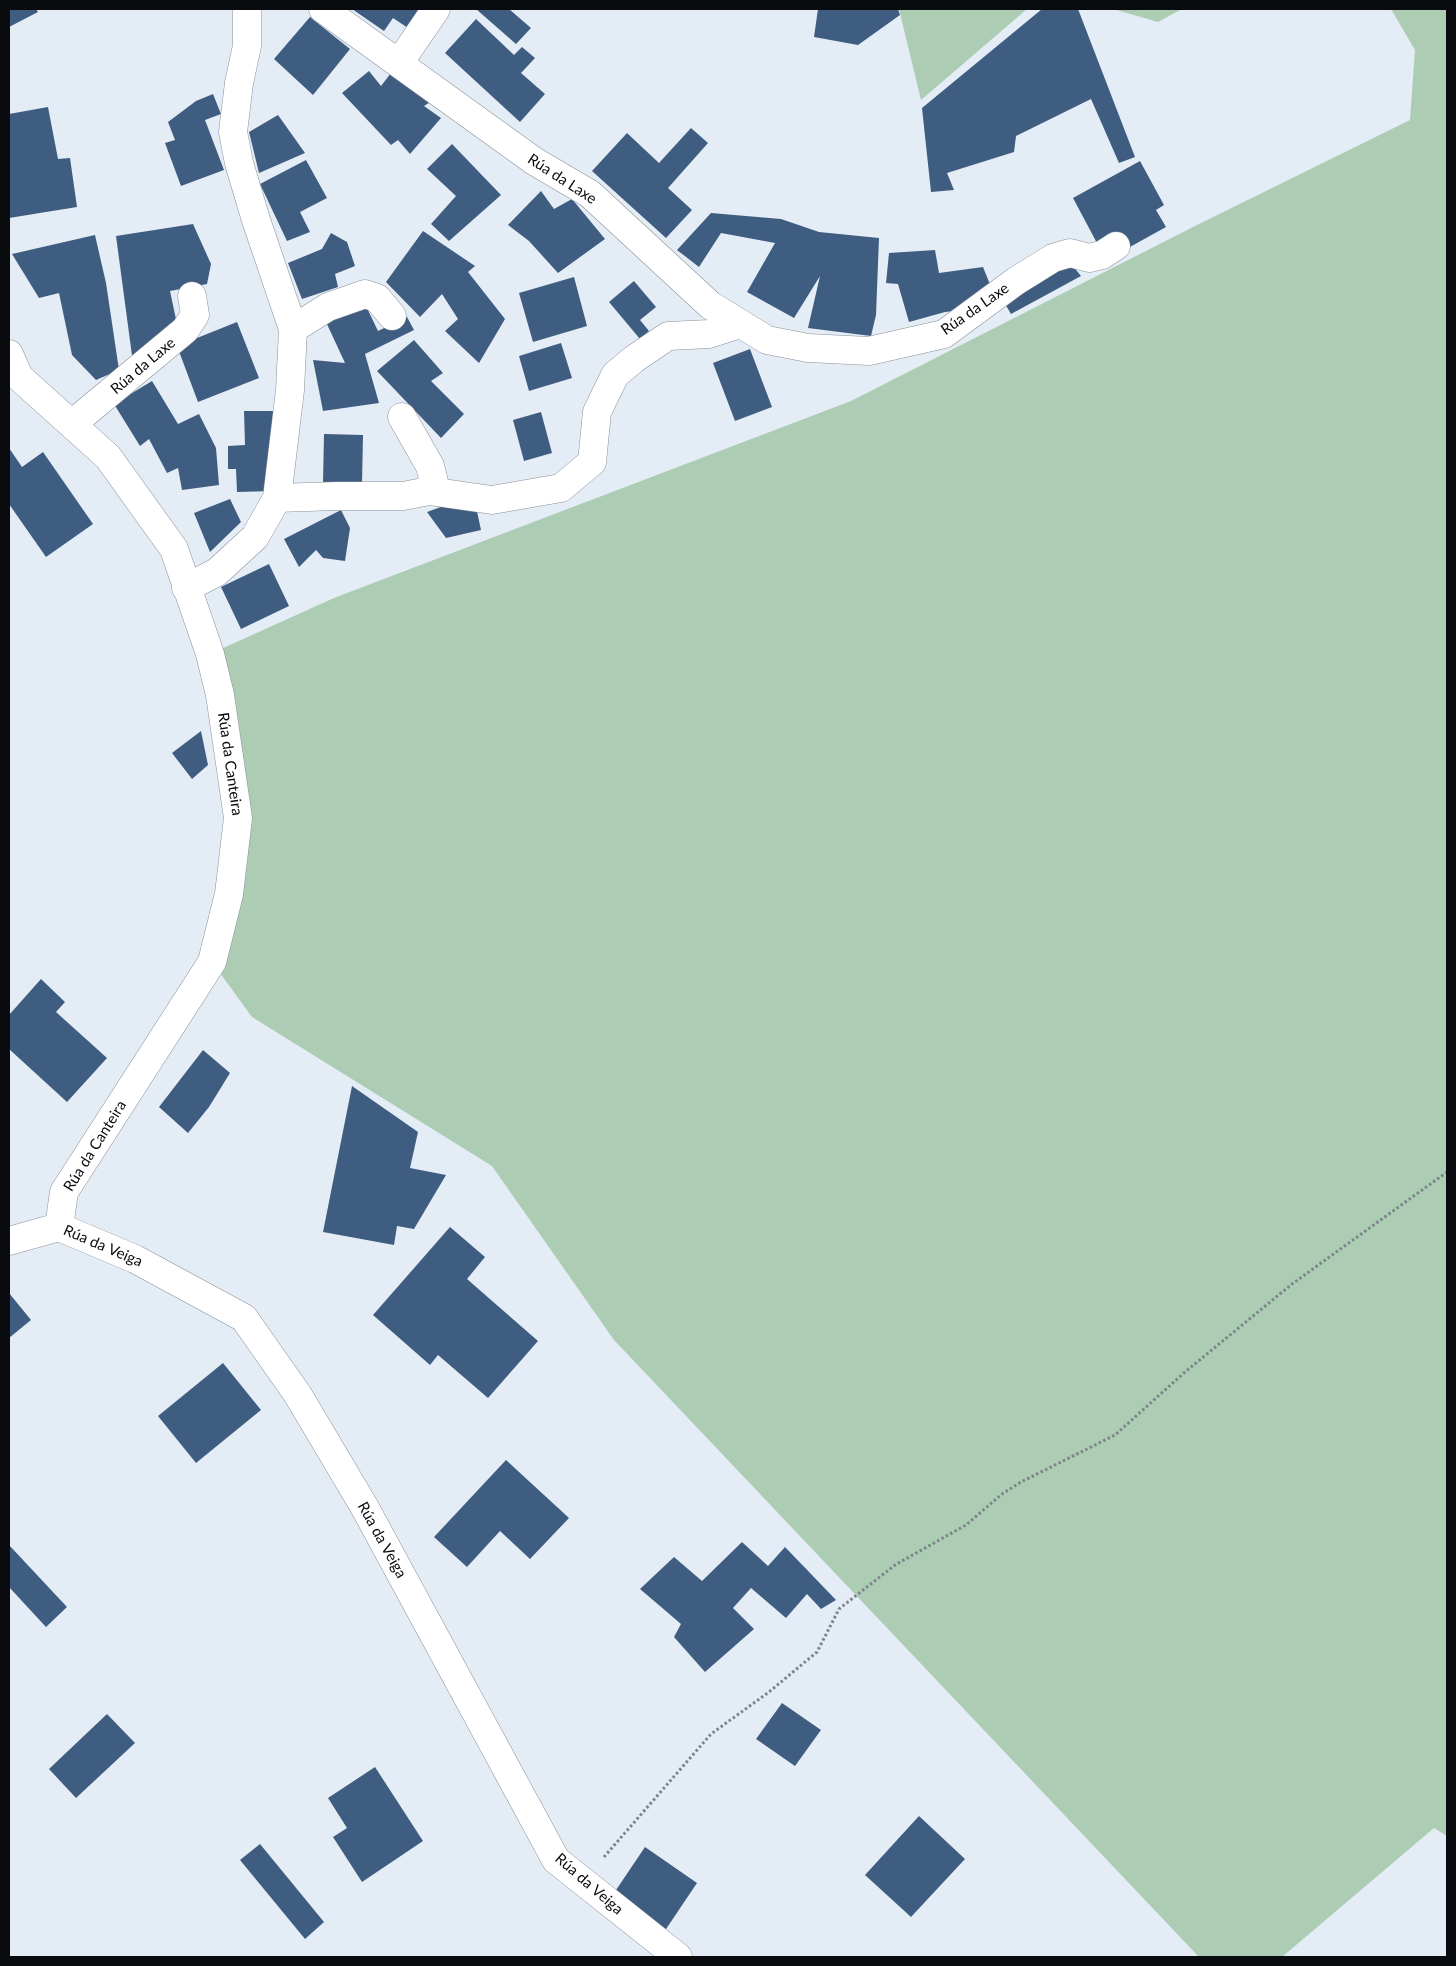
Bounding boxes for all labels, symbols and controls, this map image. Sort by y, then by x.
street label: Rúa da Laxe [524,150,600,208]
street label: Rúa da Laxe [938,279,1012,339]
street label: Rúa da Laxe [107,334,179,398]
street label: Rúa da Canteira [214,711,246,817]
street label: Rúa da Canteira [60,1097,130,1195]
street label: Rúa da Veiga [61,1221,145,1271]
street label: Rúa da Veiga [354,1499,410,1581]
street label: Rúa da Veiga [551,1850,627,1918]

